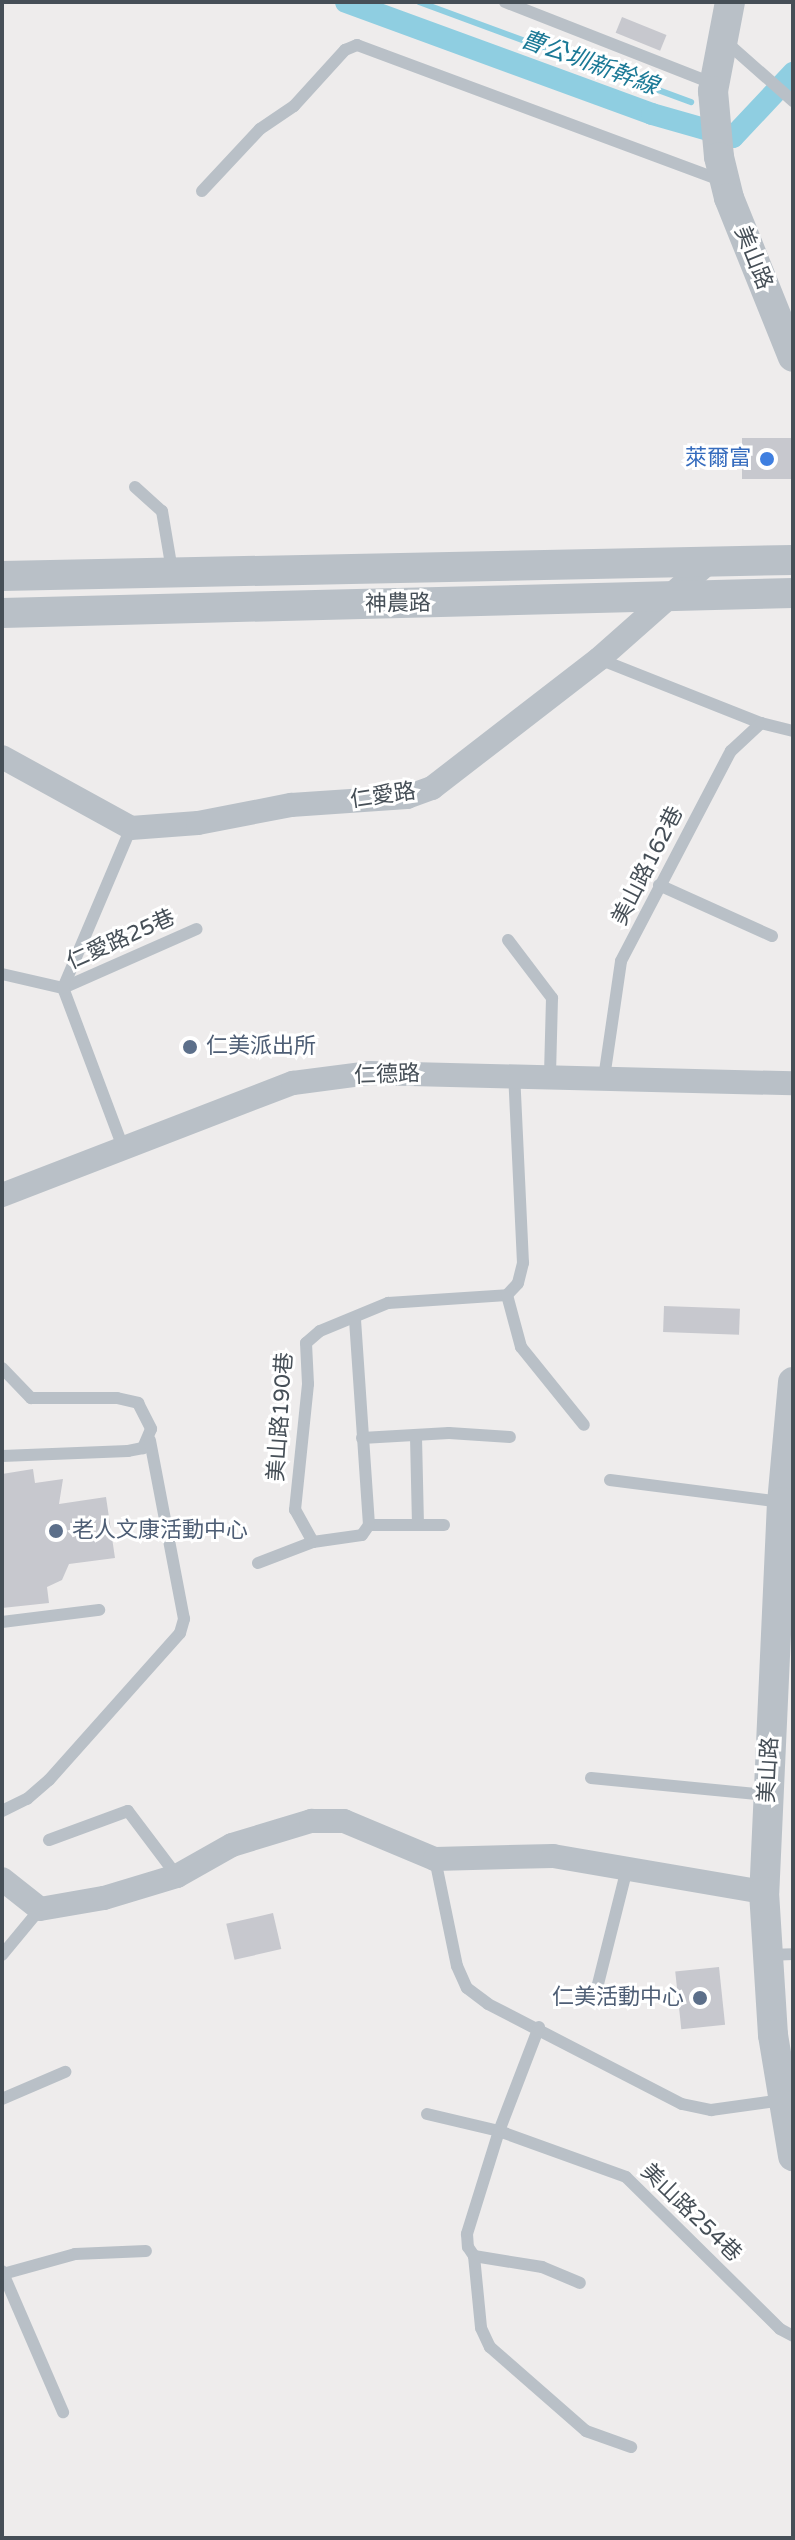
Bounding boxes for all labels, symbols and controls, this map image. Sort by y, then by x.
water label: 曹公圳新幹線 [516,25,662,101]
street label: 美山路 [728,222,778,294]
place label: 萊爾富 [685,446,751,472]
marker: 萊爾富 [758,450,776,468]
street label: 神農路 [365,590,431,618]
street label: 仁愛路 [348,778,418,814]
street label: 美山路162巷 [607,802,689,930]
street label: 仁愛路25巷 [63,904,179,976]
place label: 仁美派出所 [206,1034,316,1060]
marker: 仁美派出所 [181,1038,199,1056]
street label: 仁德路 [354,1061,420,1089]
street label: 美山路190巷 [263,1352,299,1482]
place label: 老人文康活動中心 [72,1518,248,1544]
marker: 老人文康活動中心 [47,1522,65,1540]
street label: 美山路 [754,1736,784,1804]
place label: 仁美活動中心 [552,1985,684,2011]
marker: 仁美活動中心 [691,1989,709,2007]
street label: 美山路254巷 [635,2159,747,2267]

